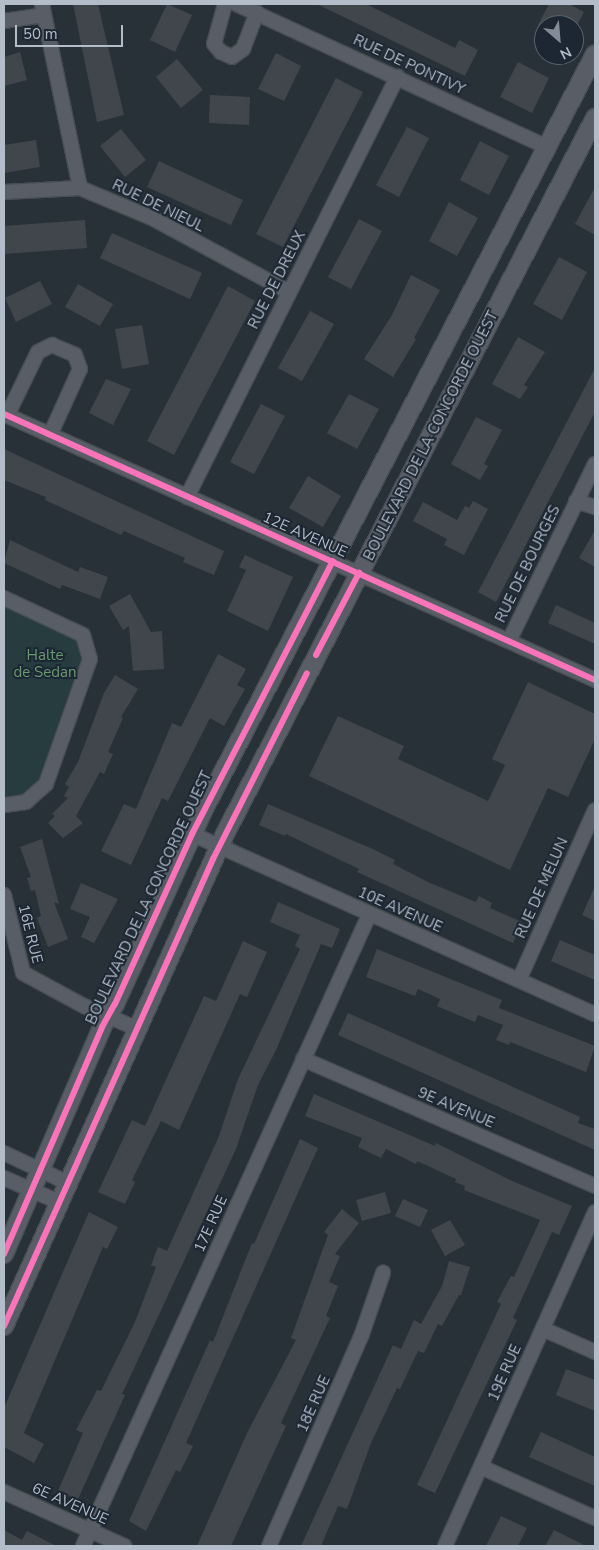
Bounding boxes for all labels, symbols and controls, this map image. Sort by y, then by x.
scale bar [18,15,125,47]
north arrow [534,15,584,65]
text: 50 m [23,24,58,44]
street label: RUE DE PONTIVY [350,31,468,99]
text: N [557,42,575,64]
street label: RUE DE NIEUL [109,176,207,236]
street label: RUE DE DREUX [245,228,309,332]
street label: BOULEVARD DE LA CONCORDE OUEST [360,308,502,564]
street label: RUE DE BOURGES [492,502,564,626]
street label: 12E AVENUE [260,508,350,562]
park label: Halte de Sedan [14,646,76,681]
street label: BOULEVARD DE LA CONCORDE OUEST [82,768,216,1028]
street label: RUE DE MELUN [512,835,572,941]
street label: 10E AVENUE [355,883,445,937]
street label: 16E RUE [14,903,46,965]
street label: 9E AVENUE [415,1084,497,1132]
street label: 17E RUE [191,1193,231,1255]
street label: 19E RUE [485,1342,525,1404]
street label: 18E RUE [294,1373,334,1435]
street label: 6E AVENUE [29,1479,111,1529]

